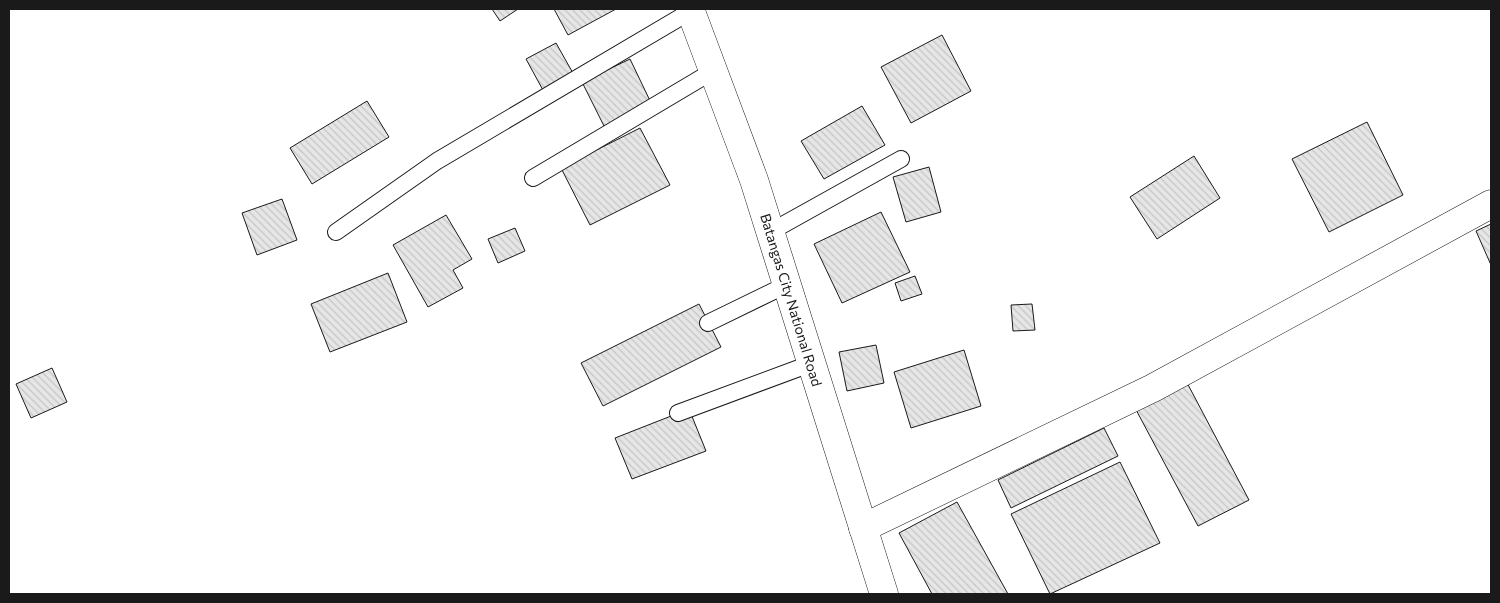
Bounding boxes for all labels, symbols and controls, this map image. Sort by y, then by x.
street label: Batangas City National Road [757,211,826,388]

